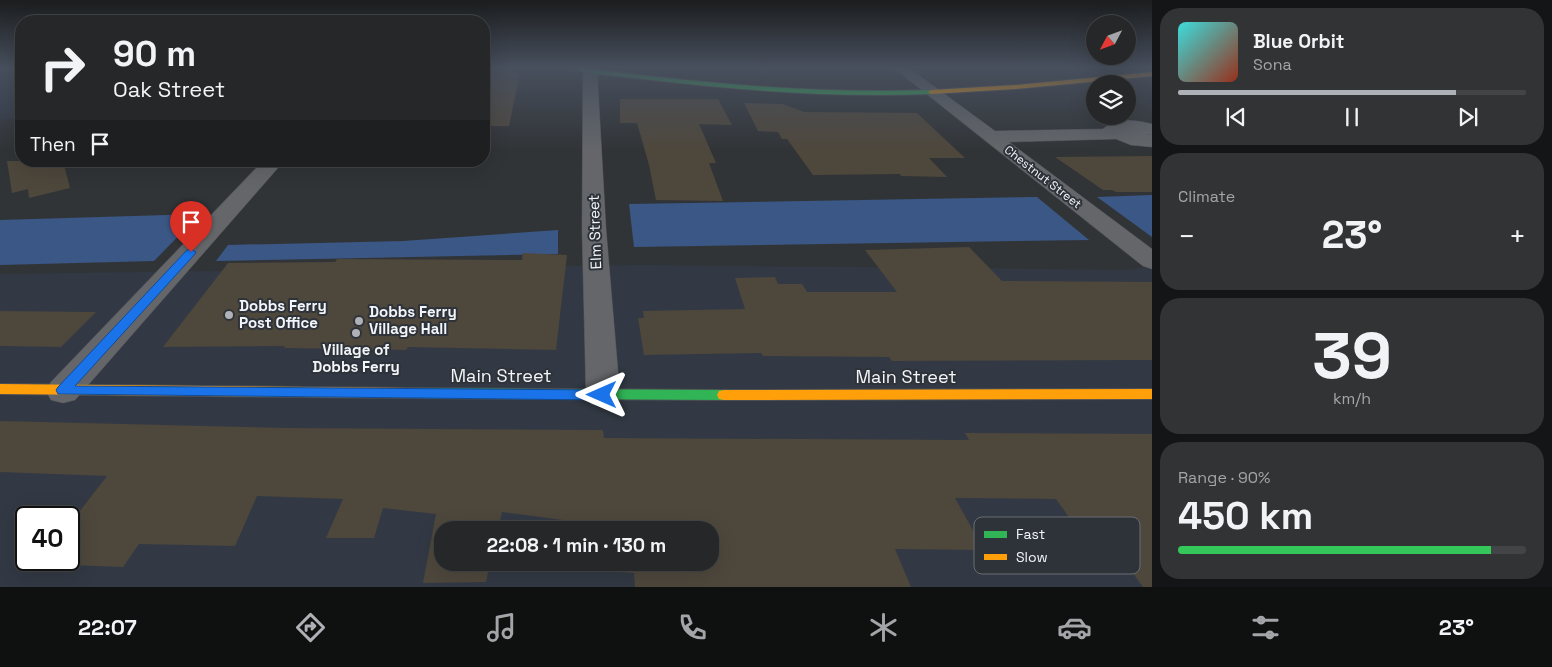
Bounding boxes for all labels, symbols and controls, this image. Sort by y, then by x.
north arrow [1086,15,1136,65]
map controls [1086,15,1136,125]
text: Blue Orbit [1253,29,1344,54]
text: 90 m [113,32,196,76]
icon: right [30,35,95,100]
text: Sona [1253,54,1292,75]
text: Oak Street [113,75,225,103]
button: layers [1086,75,1136,125]
icon: previous [1222,103,1250,131]
icon: pause [1338,103,1366,131]
icon: next [1454,103,1482,131]
icon: arrive [86,130,114,158]
text: Then [30,132,76,157]
street label: Chestnut Street [1001,142,1085,212]
text: Climate [1178,186,1235,207]
street label: Elm Street [584,194,605,270]
pin [170,201,212,252]
icon: arrive [177,208,205,236]
text: 23° [1322,211,1382,259]
text: − [1178,218,1195,254]
text: + [1509,218,1526,254]
place label: Dobbs Ferry Post Office [239,296,327,332]
place label: Dobbs Ferry Village Hall [369,302,457,338]
marker: Dobbs Ferry Post Office [223,309,235,321]
text: 39 [1312,314,1392,397]
marker: Dobbs Ferry Village Hall [353,315,365,327]
marker: Village of Dobbs Ferry [350,327,362,339]
place label: Village of Dobbs Ferry [312,340,400,376]
street label: Main Street [451,364,552,387]
street label: Main Street [856,365,957,388]
position arrow [575,368,627,420]
text: km/h [1333,388,1371,409]
text: Range · 90% [1178,467,1270,488]
text: 450 km [1178,492,1313,540]
speed limit sign: 40 [15,506,80,571]
legend [974,517,1140,574]
text: Fast [1016,525,1045,543]
text: 22:08 · 1 min · 130 m [487,533,666,558]
text: Slow [1016,548,1048,566]
icon: directions [293,610,328,645]
icon: music [484,610,519,645]
icon: phone [675,610,710,645]
icon: climate [866,610,901,645]
icon: car [1057,610,1092,645]
icon: filters [1248,610,1283,645]
text: 22:07 [78,613,137,641]
text: 23° [1439,613,1474,641]

